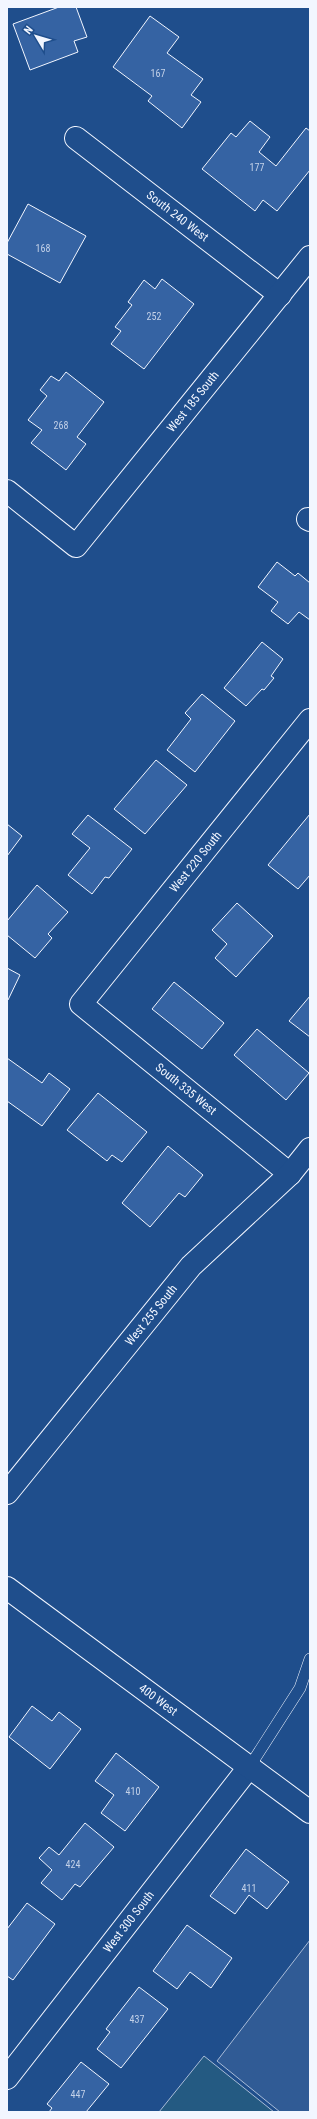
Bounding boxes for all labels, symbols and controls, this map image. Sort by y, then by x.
north arrow [16,16,56,56]
text: N [21,23,36,37]
house number: 167 [151,68,165,79]
house number: 177 [250,162,264,173]
street label: South 240 West [144,188,212,245]
house number: 168 [36,243,50,254]
house number: 252 [147,311,161,322]
street label: West 185 South [164,368,222,435]
house number: 268 [54,420,68,431]
street label: West 220 South [167,828,225,895]
street label: South 335 West [153,1060,220,1118]
street label: West 255 South [122,1282,180,1348]
street label: 400 West [136,1681,180,1719]
house number: 410 [126,1786,140,1797]
house number: 424 [66,1859,80,1870]
house number: 411 [242,1883,256,1894]
street label: West 300 South [100,1888,157,1955]
house number: 437 [130,2014,144,2025]
house number: 447 [71,2089,85,2100]

